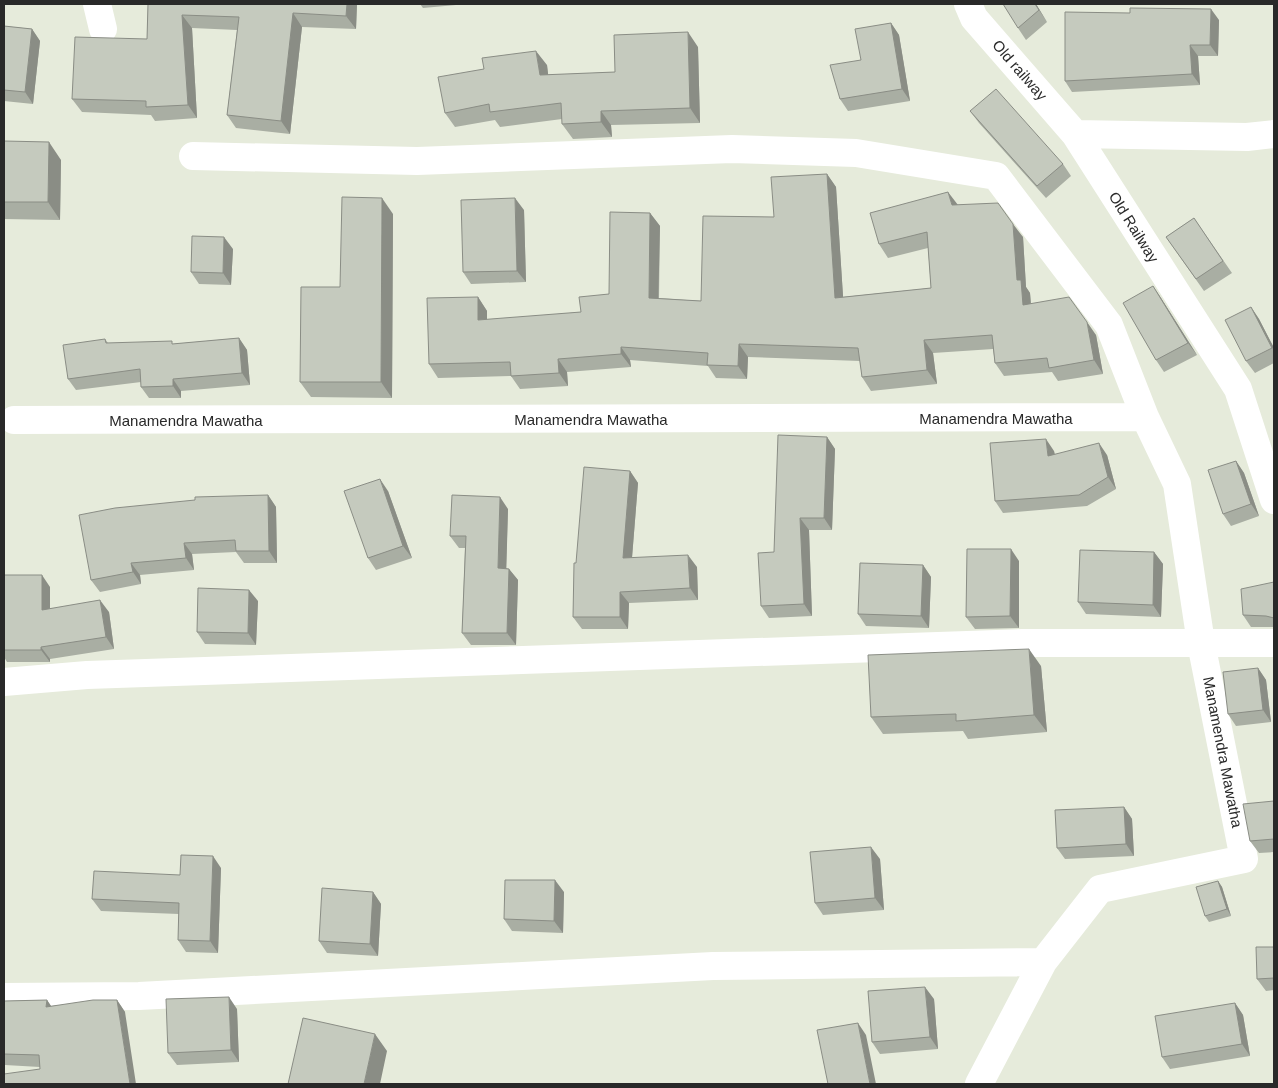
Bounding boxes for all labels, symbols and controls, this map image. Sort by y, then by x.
street label: Old railway [989,36,1051,104]
street label: Old Railway [1106,189,1163,266]
street label: Manamendra Mawatha [919,410,1073,427]
street label: Manamendra Mawatha [514,411,668,428]
street label: Manamendra Mawatha [109,412,263,429]
street label: Manamendra Mawatha [1200,675,1246,830]

